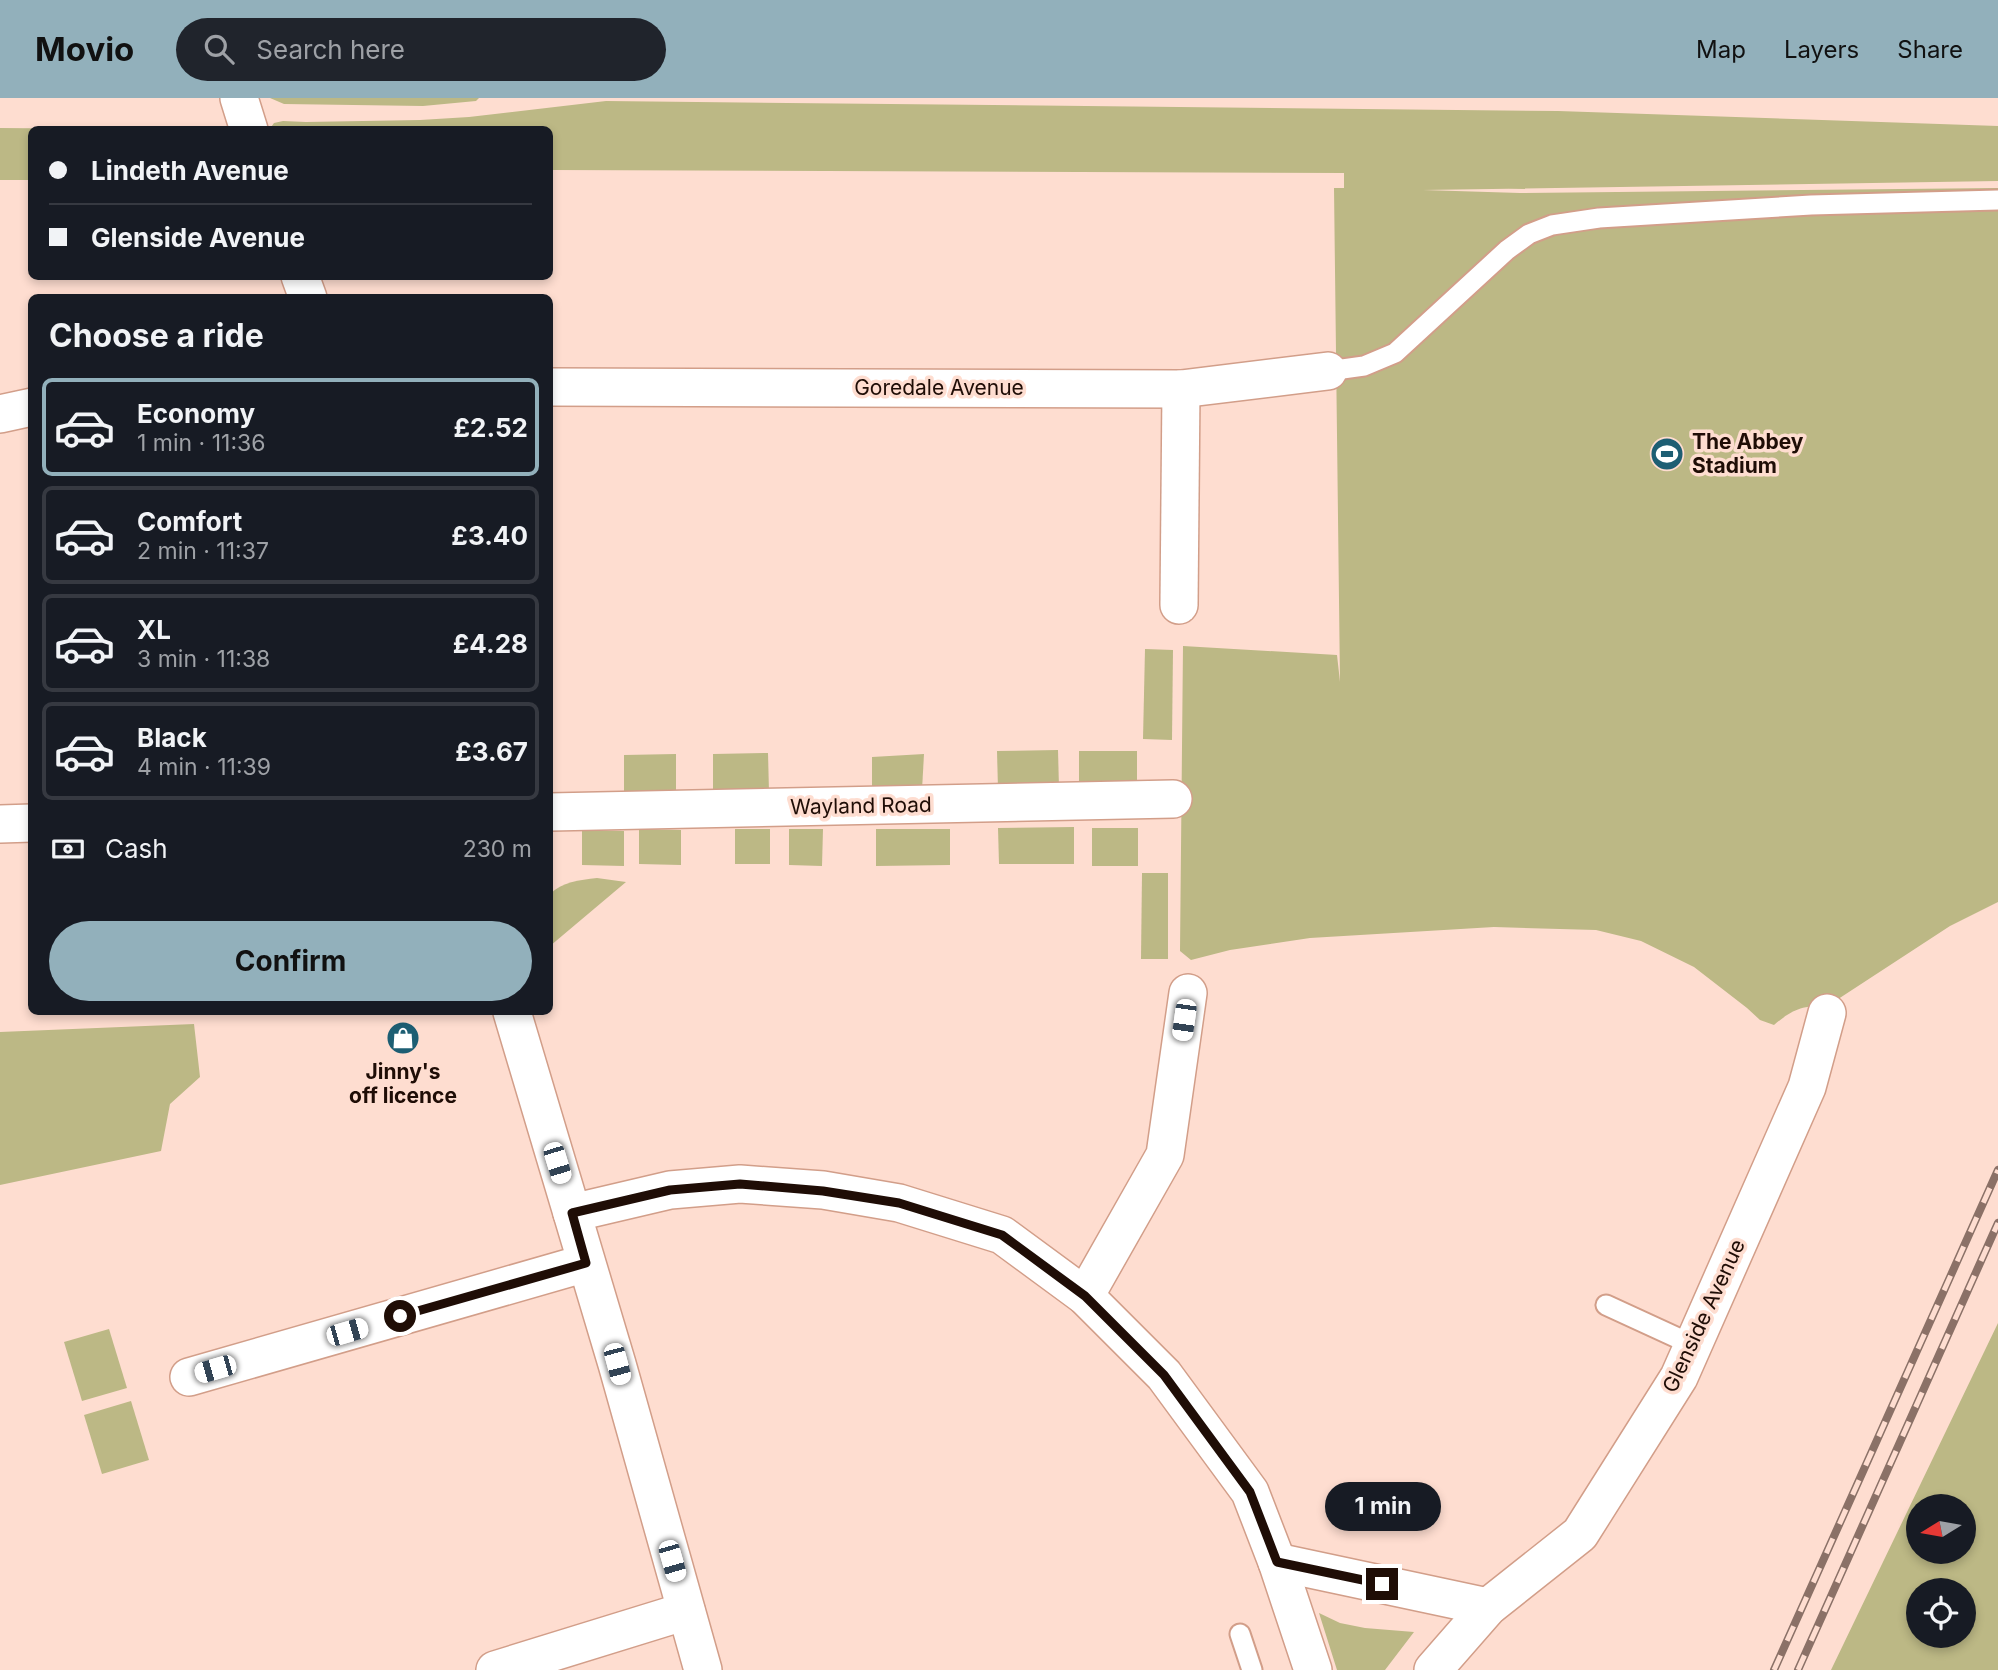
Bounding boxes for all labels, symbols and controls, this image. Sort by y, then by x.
search box [176,18,666,81]
text: Movio [35,29,134,69]
icon: search [200,30,238,68]
text: Search here [256,34,405,65]
text: Map [1696,35,1746,64]
text: Layers [1784,35,1859,64]
text: Share [1897,35,1963,64]
text: Lindeth Avenue [91,155,289,186]
text: Glenside Avenue [91,222,305,253]
text: Choose a ride [49,316,264,355]
street label: Goredale Avenue [854,375,1024,400]
icon: car [53,396,116,459]
text: Economy [137,398,255,429]
text: £2.52 [454,412,528,443]
text: 1 min · 11:36 [137,429,266,457]
place label: The Abbey Stadium [1692,429,1804,478]
sports icon: The Abbey Stadium [1648,435,1686,473]
icon: car [53,504,116,567]
text: Comfort [137,506,242,537]
text: £3.40 [451,520,528,551]
text: 2 min · 11:37 [137,537,269,565]
icon: car [53,612,116,675]
text: XL [137,614,171,645]
text: £4.28 [453,628,528,659]
text: 3 min · 11:38 [137,645,270,673]
icon: car [53,720,116,783]
text: Black [137,722,207,753]
text: £3.67 [455,736,528,767]
text: 4 min · 11:39 [137,753,271,781]
street label: Wayland Road [790,792,932,819]
icon: cash [49,830,87,868]
text: Cash [105,833,168,864]
text: 230 m [463,835,532,863]
button: Confirm [49,921,532,1001]
car [1171,998,1198,1042]
shop icon: Jinny's off licence [384,1019,422,1057]
place label: Jinny's off licence [349,1059,457,1108]
car [541,1140,574,1186]
street label: Glenside Avenue [1657,1235,1750,1396]
route start [384,1300,416,1332]
car [324,1316,371,1348]
car [602,1341,633,1387]
car [192,1353,239,1385]
callout: 1 min [1324,1482,1440,1532]
text: 1 min [1355,1492,1411,1520]
north arrow [1906,1494,1976,1564]
map controls [1906,1494,1976,1648]
car [657,1538,688,1584]
route end [1366,1568,1398,1600]
button: locate [1906,1578,1976,1648]

